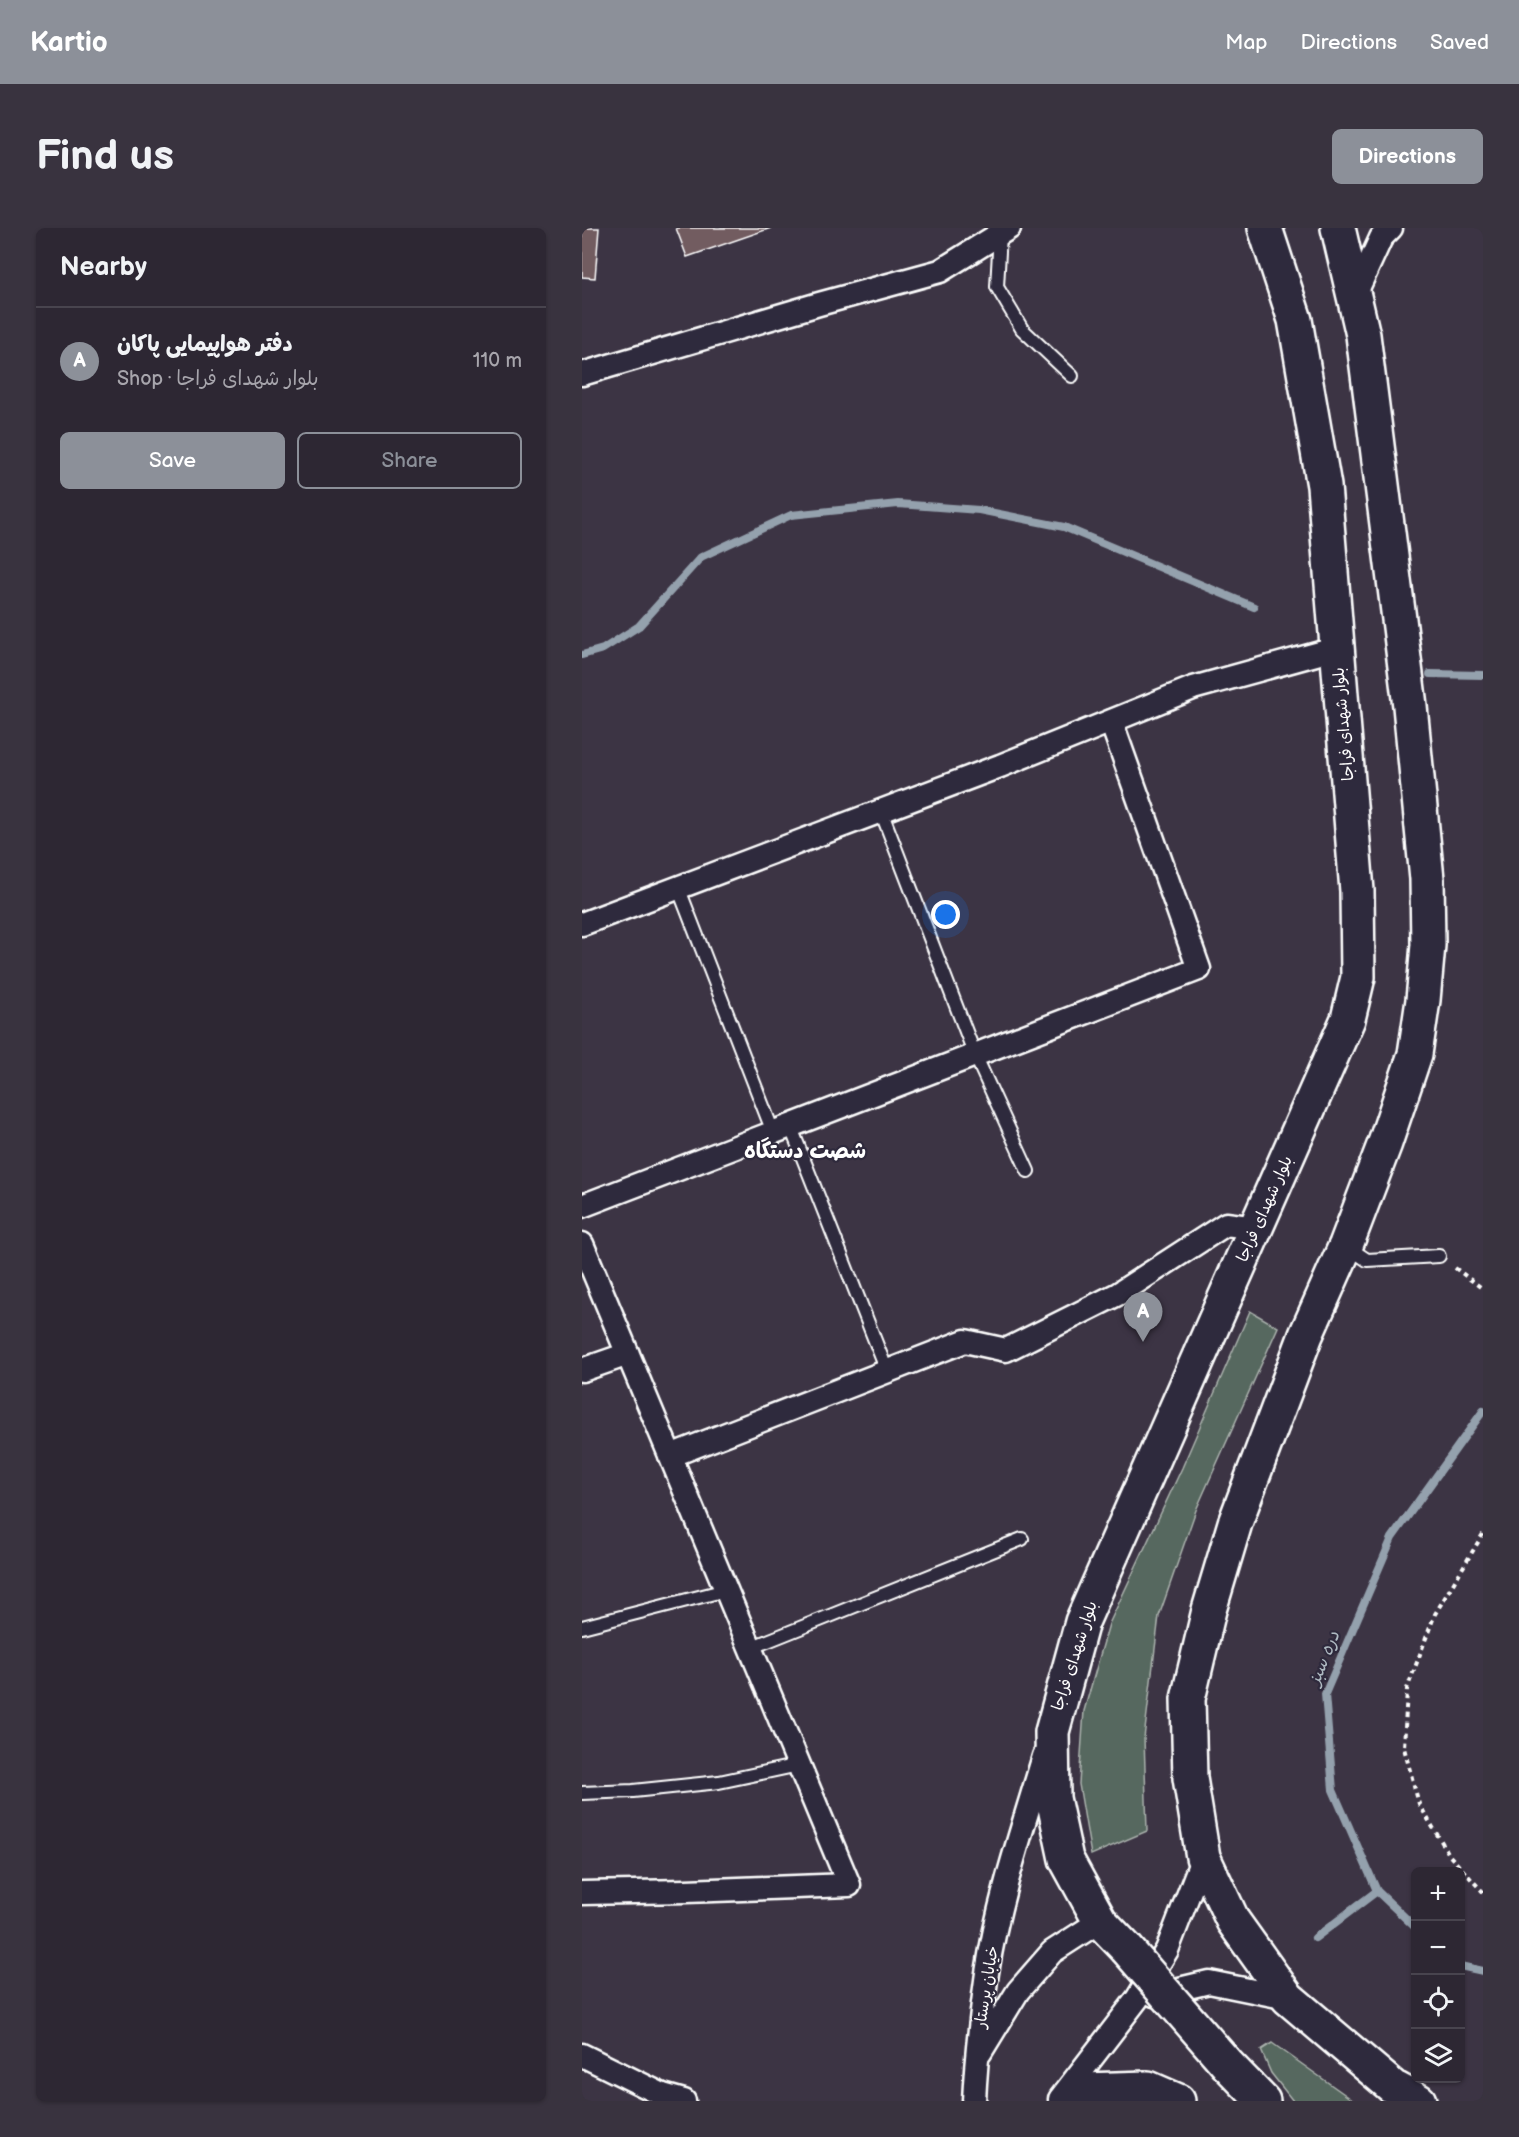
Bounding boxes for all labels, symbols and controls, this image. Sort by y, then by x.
text: Kartio [30,26,108,59]
text: Map [1225,30,1268,55]
text: Directions [1301,30,1397,55]
text: Saved [1430,30,1489,55]
button: Directions [1332,129,1483,184]
text: Find us [36,131,174,182]
text: Nearby [60,252,147,283]
text: دفتر هواپیمایی پاکان [117,331,293,358]
text: A [73,349,86,373]
text: 110 m [473,349,522,373]
text: Shop · بلوار شهدای فراجا [117,367,319,391]
button: Save [60,432,285,489]
button: Share [297,432,522,489]
street label: بلوار شهدای فراجا [1330,666,1358,782]
your location [931,900,960,929]
district label: شصت دستگاه [744,1137,866,1165]
street label: بلوار شهدای فراجا [1233,1153,1297,1265]
pin: A [1124,1292,1162,1342]
street label: بلوار شهدای فراجا [1048,1599,1102,1713]
water label: دره سبز [1303,1628,1344,1690]
map controls [1411,1867,1465,2083]
button: + [1411,1867,1465,1921]
button: − [1411,1921,1465,1975]
street label: خیابان پرستار [971,1945,1003,2031]
button: locate [1411,1975,1465,2029]
button: layers [1411,2029,1465,2083]

